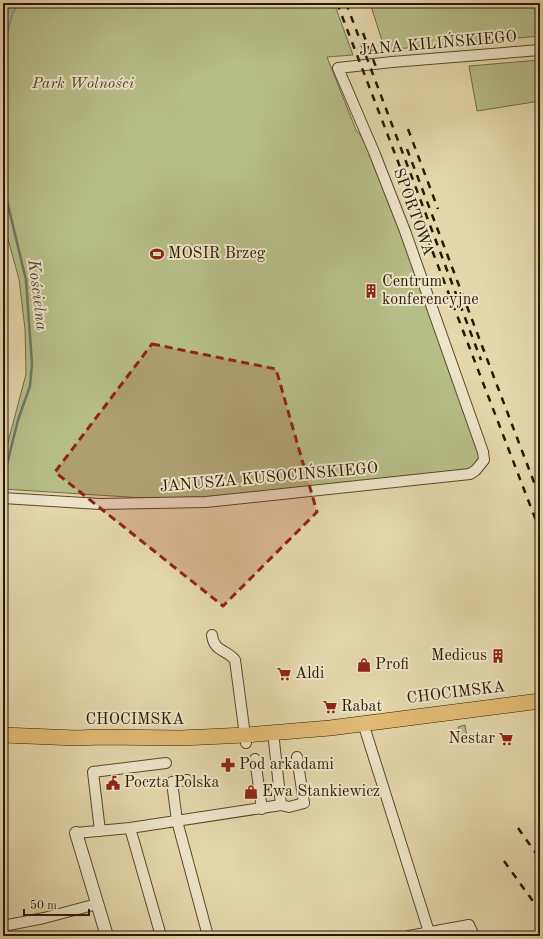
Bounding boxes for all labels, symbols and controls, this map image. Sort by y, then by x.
street label: JANA KILIŃSKIEGO [358,24,517,59]
park label: Park Wolności [31,76,135,92]
street label: SPORTOWA [390,166,436,258]
sports icon: MOSIR Brzeg [149,246,165,262]
place label: MOSIR Brzeg [168,246,266,262]
water label: Kościelna [24,258,50,332]
place label: Centrum konferencyjne [382,274,479,308]
building icon: Centrum konferencyjne [363,283,379,299]
street label: JANUSZA KUSOCIŃSKIEGO [159,456,379,496]
place label: Medicus [431,648,487,664]
building icon: Medicus [490,648,506,664]
shop icon: Profi [356,657,372,673]
place label: Profi [375,657,409,673]
supermarket icon: Aldi [276,666,292,682]
place label: Aldi [295,666,324,682]
street label: CHOCIMSKA [406,679,506,707]
supermarket icon: Rabat [322,699,338,715]
place label: Rabat [341,699,382,715]
street label: CHOCIMSKA [85,712,185,728]
place label: Nestar [448,731,495,747]
supermarket icon: Nestar [498,731,514,747]
pharmacy icon: Pod arkadami [220,757,236,773]
place label: Pod arkadami [239,757,334,773]
public building icon: Poczta Polska [105,775,121,791]
place label: Poczta Polska [124,775,220,791]
shop icon: Ewa Stankiewicz [243,784,259,800]
place label: Ewa Stankiewicz [262,784,380,800]
scale bar [24,891,89,917]
text: 50 m [30,899,57,912]

